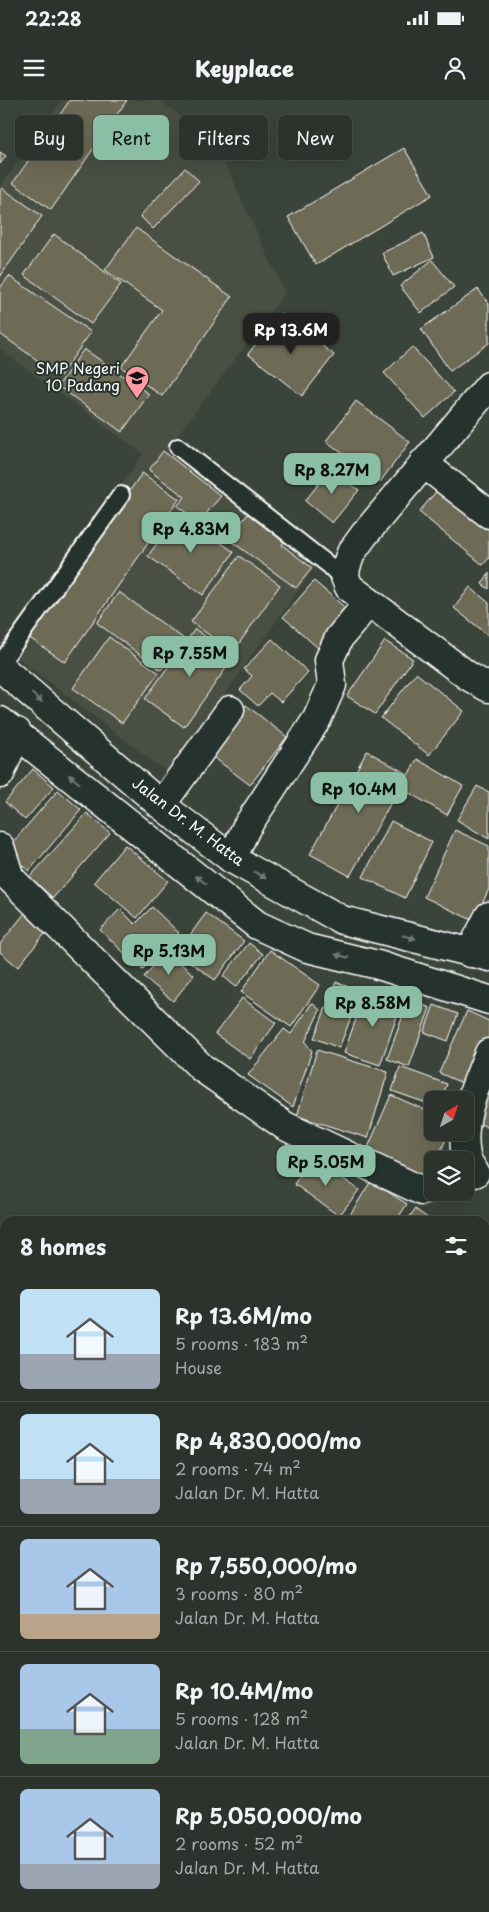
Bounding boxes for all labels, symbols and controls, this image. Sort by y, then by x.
text: 22:28 [25,4,82,32]
text: Keyplace [195,51,294,84]
icon: menu [20,54,48,82]
icon: person [441,54,469,82]
chip: Buy [15,115,83,160]
chip: Rent [93,115,169,160]
chip: Filters [179,115,268,160]
chip: New [278,115,352,160]
pin: Rp 13.6M [239,312,343,355]
text: Rp 13.6M [254,317,328,341]
place label: SMP Negeri 10 Padang [36,356,120,396]
school or university icon: SMP Negeri 10 Padang [124,365,150,399]
pin: Rp 8.27M [280,452,384,495]
text: Rp 8.27M [295,457,369,481]
pin: Rp 4.83M [139,512,243,554]
text: Rp 4.83M [153,516,230,540]
pin: Rp 7.55M [138,636,242,678]
text: Rp 7.55M [153,640,227,664]
one-way arrow [30,693,43,704]
street label: Jalan Dr. M. Hatta [128,771,250,871]
pin: Rp 10.4M [307,772,411,814]
one-way arrow [68,773,81,784]
text: Rp 10.4M [322,776,396,800]
one-way arrow [254,870,267,879]
one-way arrow [195,875,208,886]
one-way arrow [401,933,416,941]
pin: Rp 5.13M [117,934,221,976]
text: Rp 5.13M [133,938,205,962]
one-way arrow [334,952,349,960]
pin: Rp 8.58M [321,986,425,1028]
text: Rp 8.58M [335,990,411,1014]
north arrow [424,1091,474,1141]
map controls [424,1091,474,1201]
pin: Rp 5.05M [274,1144,378,1187]
text: Rp 5.05M [288,1149,364,1173]
button: layers [424,1151,474,1201]
text: 8 homes [20,1230,106,1262]
icon: filters [442,1232,470,1260]
text: Rp 13.6M/mo [175,1299,312,1331]
icon: home [60,1309,120,1369]
text: 5 rooms · 183 m² [175,1331,308,1355]
text: House [175,1355,222,1379]
text: Rp 4,830,000/mo [175,1424,361,1456]
icon: home [60,1434,120,1494]
text: 2 rooms · 74 m² [175,1456,301,1480]
text: Jalan Dr. M. Hatta [175,1480,319,1504]
text: Rp 7,550,000/mo [175,1549,357,1581]
icon: home [60,1559,120,1619]
text: 3 rooms · 80 m² [175,1581,303,1605]
text: Jalan Dr. M. Hatta [175,1605,319,1629]
text: Rp 10.4M/mo [175,1674,313,1706]
icon: home [60,1684,120,1744]
text: 5 rooms · 128 m² [175,1706,308,1730]
text: Jalan Dr. M. Hatta [175,1730,319,1754]
text: Rp 5,050,000/mo [175,1799,362,1831]
icon: home [60,1809,120,1869]
text: 2 rooms · 52 m² [175,1831,303,1855]
text: Jalan Dr. M. Hatta [175,1855,319,1879]

